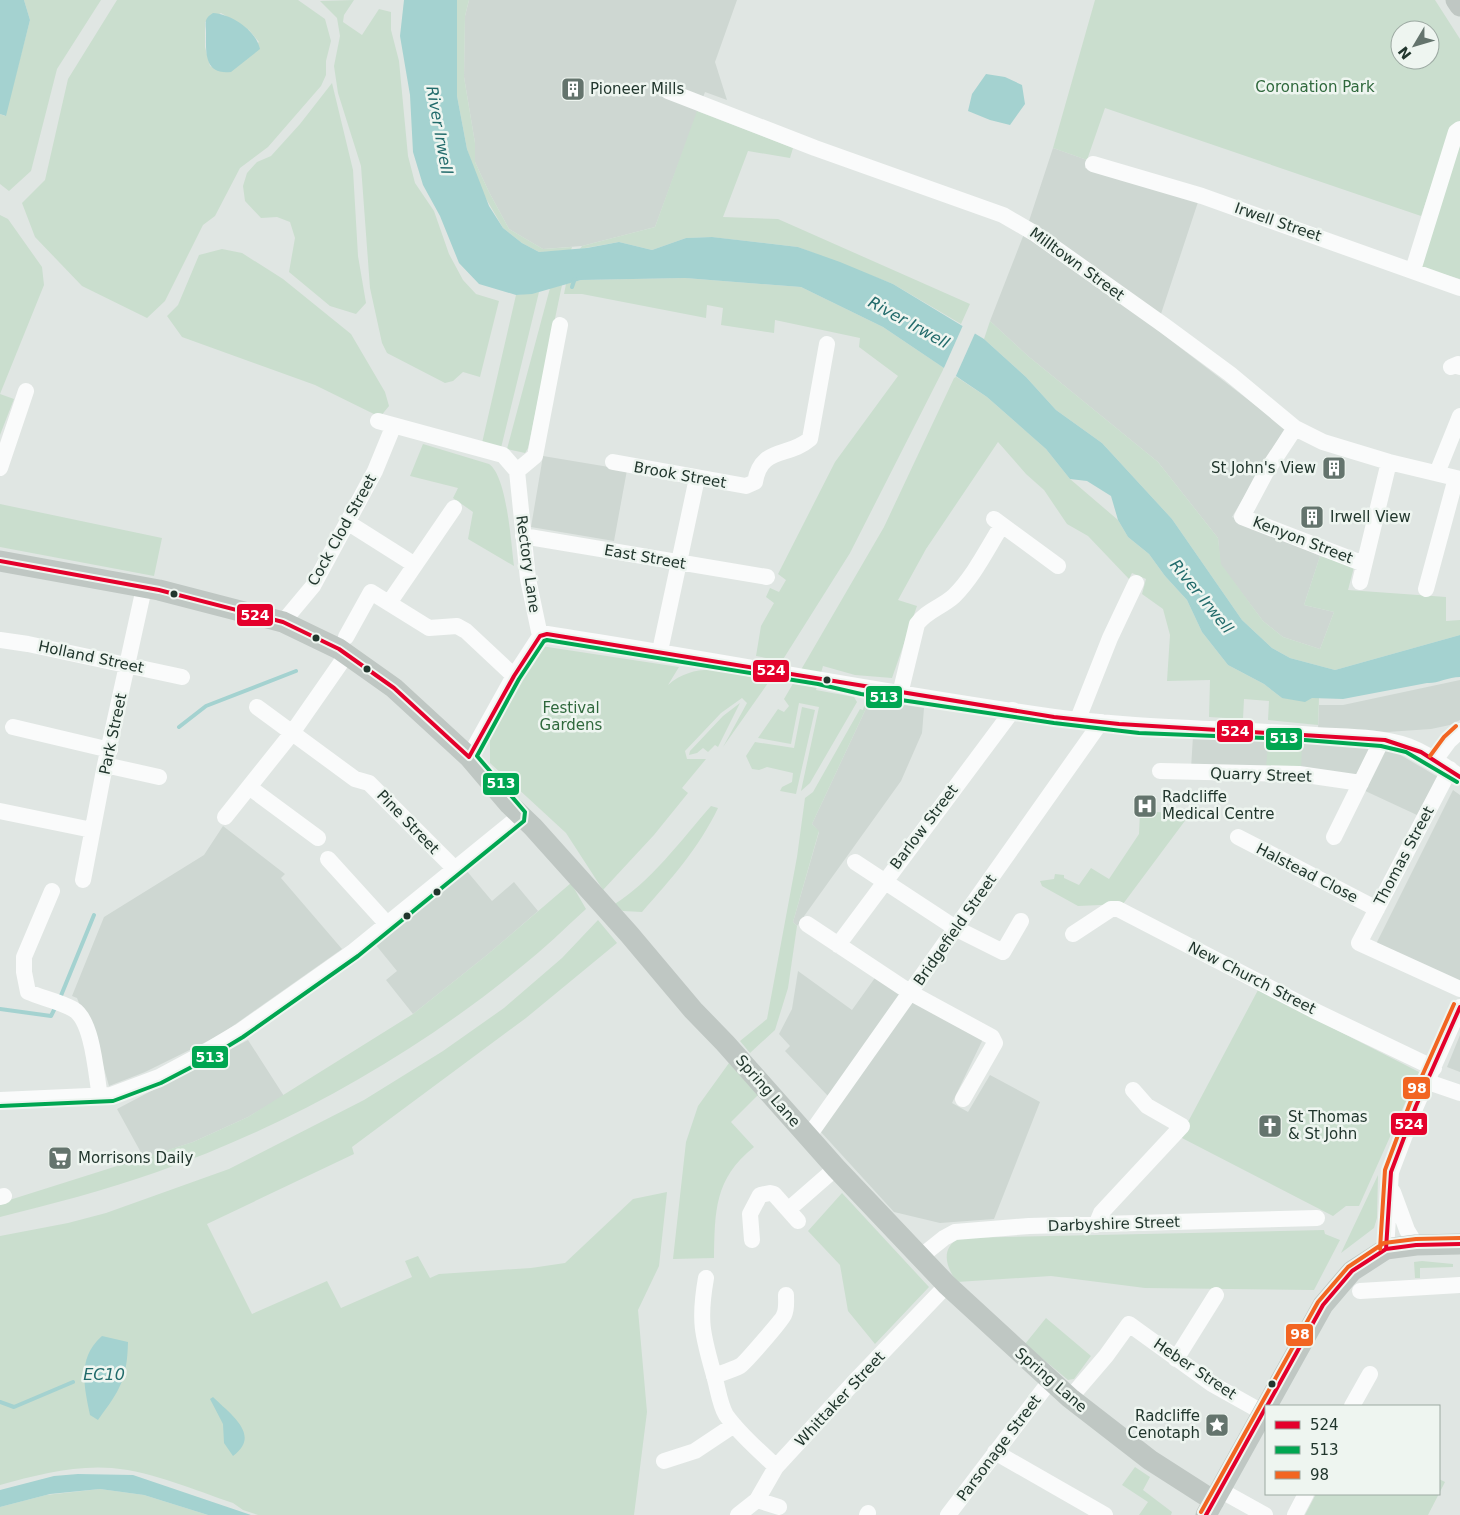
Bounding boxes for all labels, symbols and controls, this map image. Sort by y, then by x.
north arrow [1390,20,1440,70]
text: N [1395,43,1415,63]
building icon: Pioneer Mills [560,76,586,102]
park label: Coronation Park [1255,78,1375,96]
place label: Pioneer Mills [590,80,684,98]
water label: River Irwell [422,84,457,176]
street label: Irwell Street [1232,199,1324,245]
street label: Milltown Street [1026,224,1128,304]
water label: River Irwell [865,292,953,353]
building icon: St John's View [1321,455,1347,481]
street label: Brook Street [632,458,728,492]
place label: St John's View [1211,459,1316,477]
street label: Cock Clod Street [304,471,380,589]
building icon: Irwell View [1299,504,1325,530]
place label: Irwell View [1330,508,1411,526]
street label: Kenyon Street [1250,513,1356,567]
street label: Rectory Lane [512,514,544,614]
street label: East Street [603,541,687,573]
water label: River Irwell [1166,555,1238,638]
unlabelled marker [169,589,179,599]
line badge: 524 [236,603,274,627]
text: 524 [240,607,270,623]
unlabelled marker [311,633,321,643]
street label: Holland Street [37,637,145,677]
line badge: 524 [752,659,790,683]
text: 524 [756,662,786,678]
unlabelled marker [362,664,372,674]
unlabelled marker [822,675,832,685]
line badge: 513 [865,685,903,709]
text: 513 [869,689,899,705]
street label: Park Street [96,692,130,776]
park label: Festival Gardens [540,699,603,734]
line badge: 524 [1216,719,1254,743]
text: 524 [1220,723,1250,739]
line badge: 513 [1265,727,1303,751]
text: 513 [1269,730,1299,746]
street label: Quarry Street [1210,764,1312,786]
line badge: 513 [482,772,520,796]
text: 513 [486,775,516,791]
street label: Barlow Street [886,781,962,873]
street label: Pine Street [373,786,443,858]
place label: Radcliffe Medical Centre [1162,788,1274,823]
hospital icon: Radcliffe Medical Centre [1132,793,1158,819]
street label: Thomas Street [1370,803,1438,910]
street label: Halstead Close [1253,840,1361,906]
street label: Bridgefield Street [910,871,1000,989]
unlabelled marker [432,887,442,897]
unlabelled marker [402,911,412,921]
street label: New Church Street [1185,938,1319,1018]
line badge: 513 [191,1045,229,1069]
text: 513 [195,1049,225,1065]
street label: Spring Lane [732,1051,804,1131]
line badge: 98 [1402,1076,1431,1100]
text: 98 [1407,1080,1427,1096]
place label: St Thomas & St John [1288,1108,1368,1143]
line badge: 524 [1390,1112,1428,1136]
church icon: St Thomas & St John [1257,1113,1283,1139]
text: 524 [1394,1116,1424,1132]
supermarket icon: Morrisons Daily [47,1145,73,1171]
place label: Morrisons Daily [78,1149,194,1167]
street label: Darbyshire Street [1048,1213,1180,1235]
line badge: 98 [1285,1323,1314,1347]
text: 98 [1290,1326,1310,1342]
street label: Heber Street [1150,1335,1240,1403]
street label: Spring Lane [1011,1344,1091,1416]
street label: Whittaker Street [791,1348,889,1450]
water label: EC10 [83,1365,125,1384]
unlabelled marker [1267,1379,1277,1389]
street label: Parsonage Street [953,1391,1045,1505]
legend [1265,1405,1440,1495]
place label: Radcliffe Cenotaph [1128,1407,1200,1442]
place icon: Radcliffe Cenotaph [1204,1412,1230,1438]
text: 524 [1310,1416,1339,1434]
text: 513 [1310,1441,1339,1459]
text: 98 [1310,1466,1329,1484]

